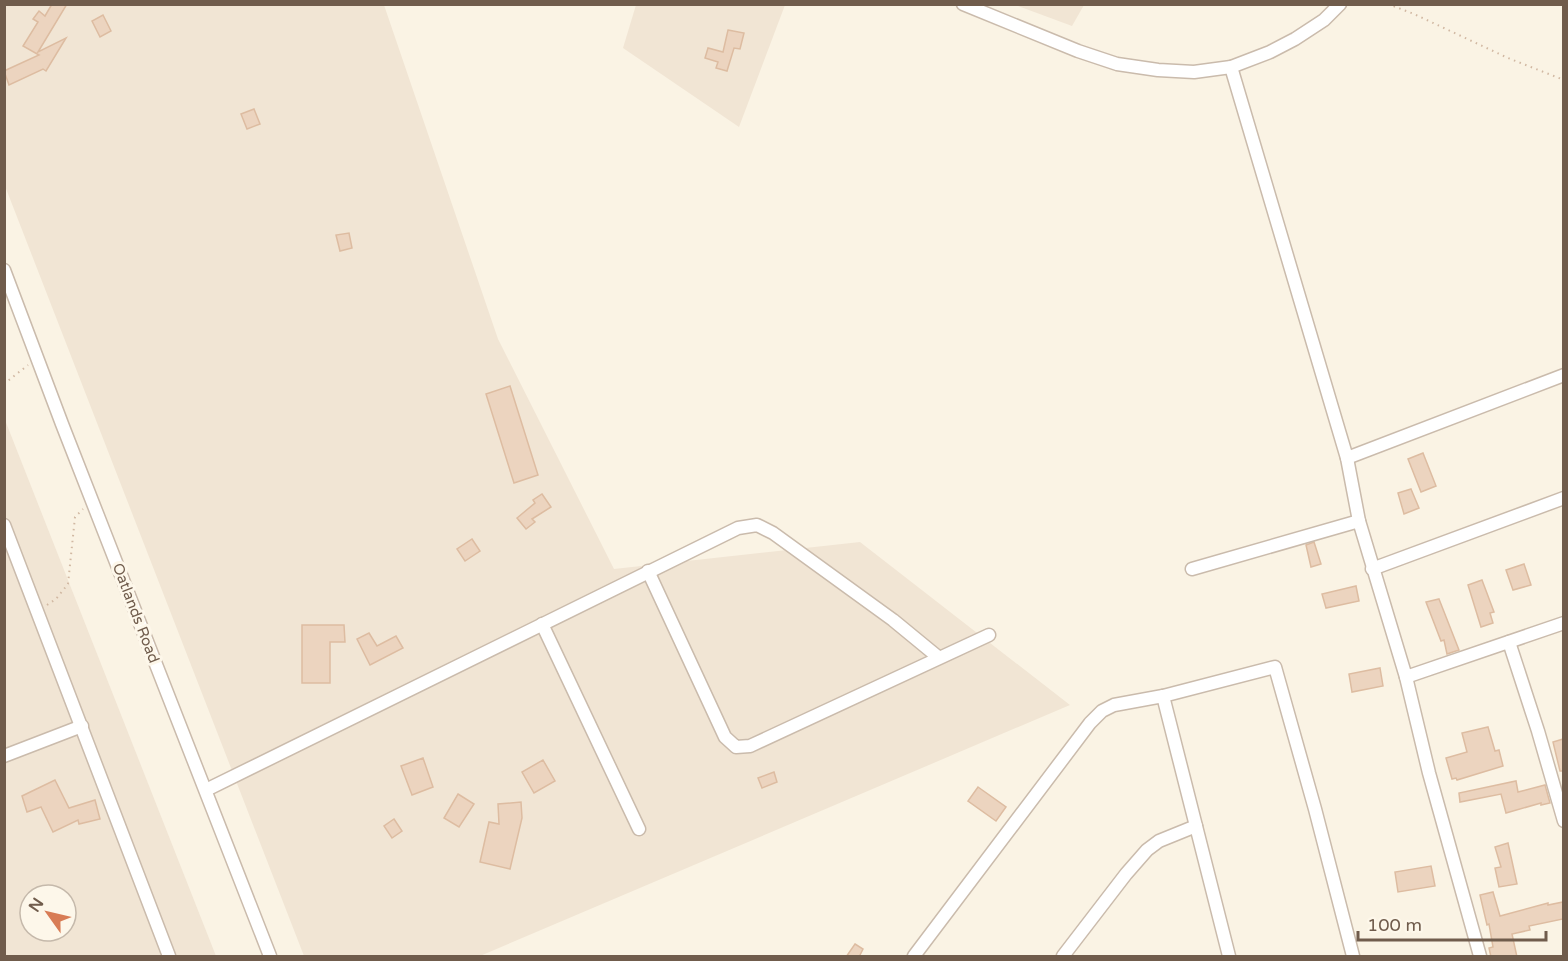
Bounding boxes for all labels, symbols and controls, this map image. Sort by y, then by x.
street label: Oatlands Road [109,560,163,666]
north arrow [18,883,78,943]
text: N [25,894,48,916]
scale bar [1358,904,1546,942]
text: 100 m [1367,914,1422,936]

